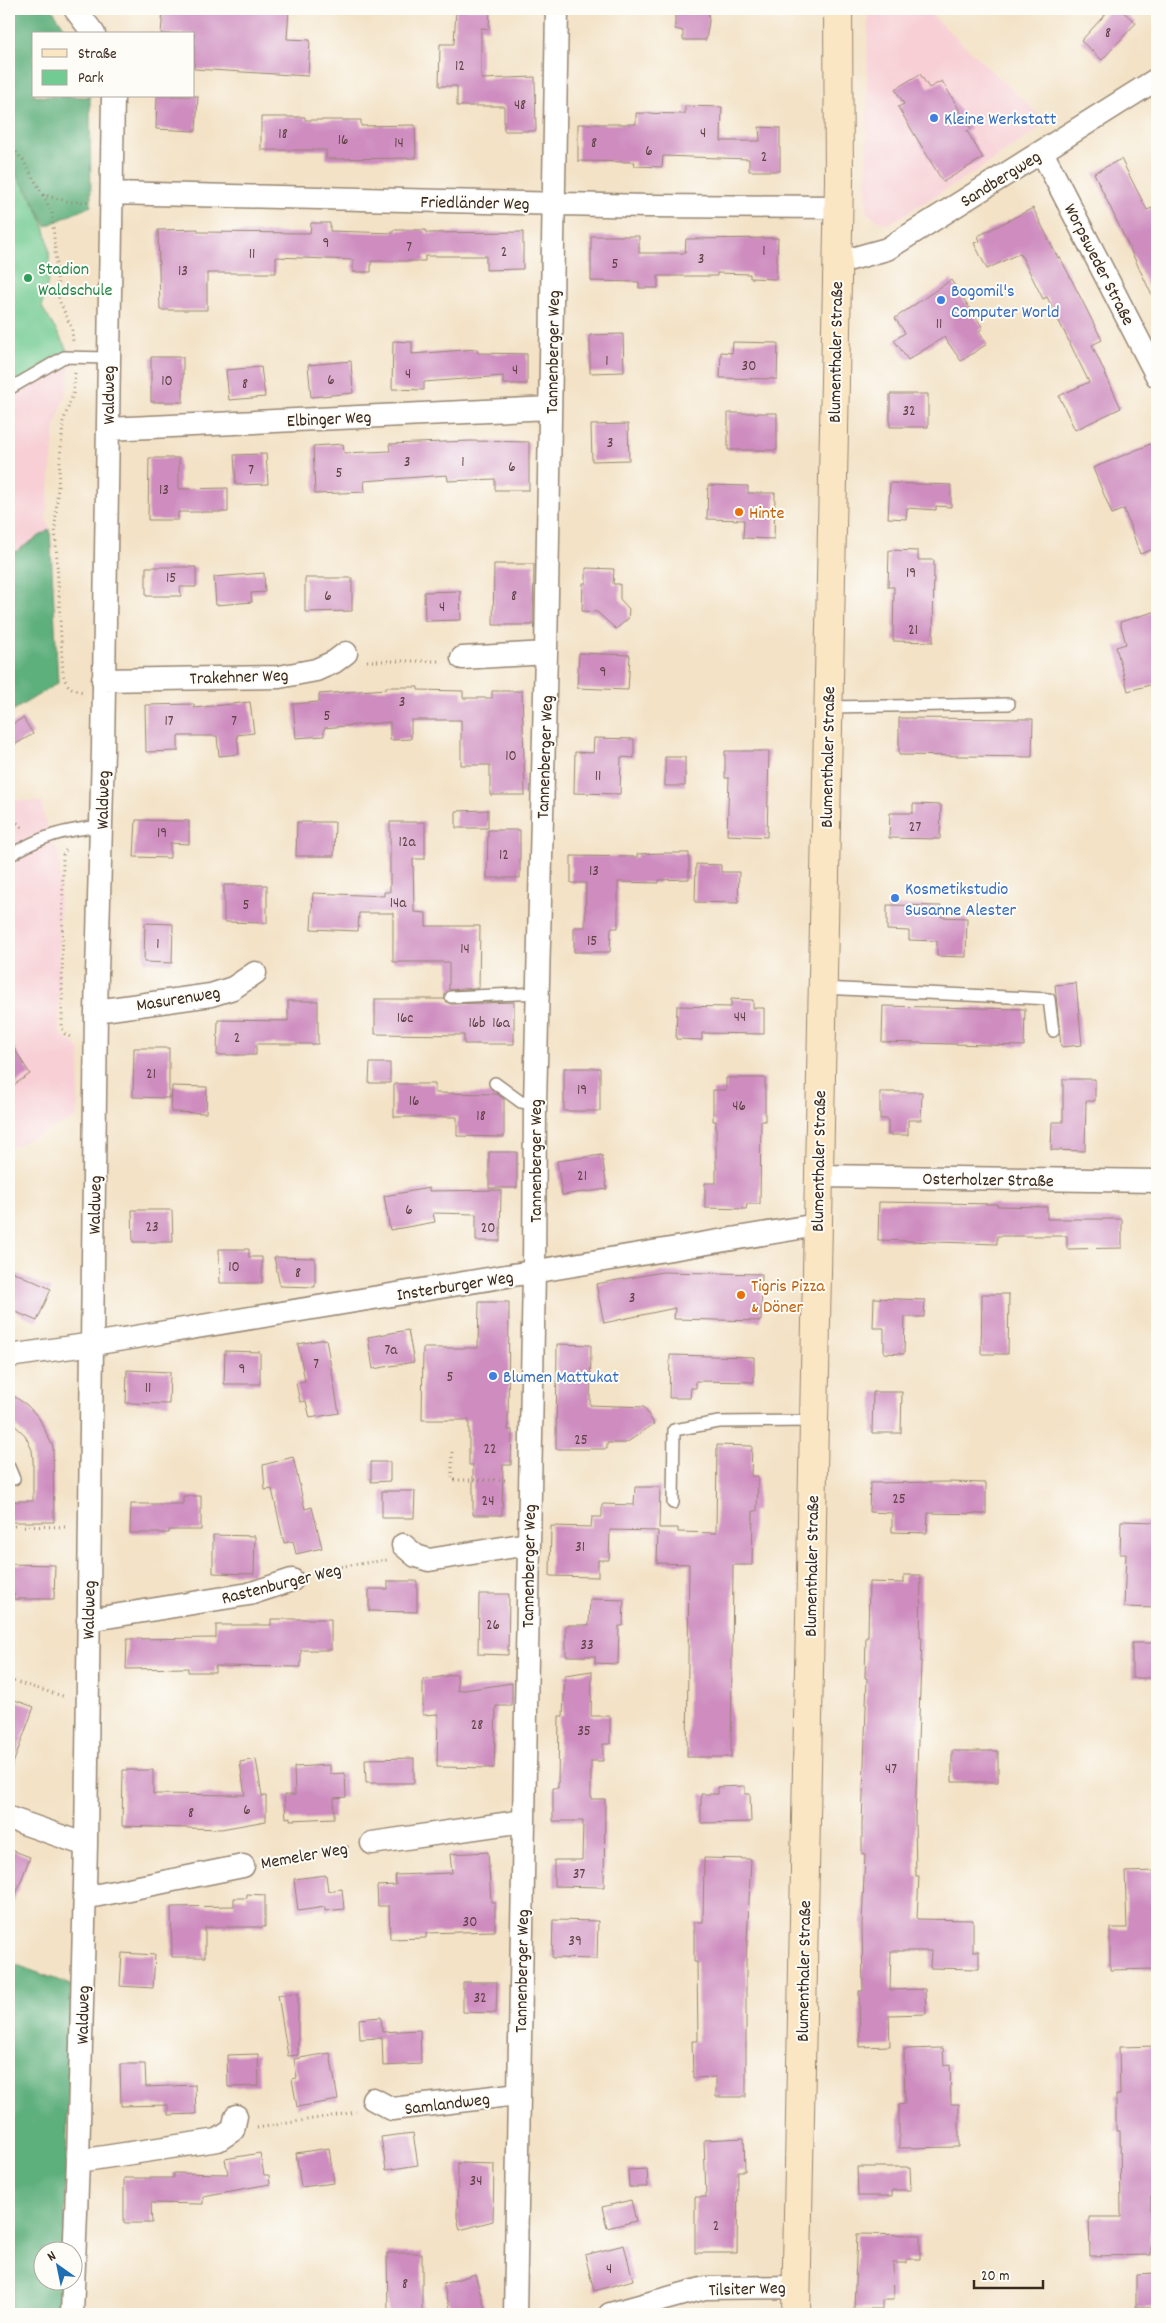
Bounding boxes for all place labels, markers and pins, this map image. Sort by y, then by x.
place label: Kleine Werkstatt [944,108,1057,133]
marker: Kleine Werkstatt [928,112,940,124]
place label: Stadion Waldschule [38,258,113,304]
marker: Stadion Waldschule [22,272,34,284]
place label: Bogomil's Computer World [951,280,1059,326]
marker: Bogomil's Computer World [935,294,947,306]
place label: Hinte [749,502,784,527]
marker: Hinte [733,506,745,518]
place label: Kosmetikstudio Susanne Alester [905,878,1017,924]
marker: Kosmetikstudio Susanne Alester [889,892,901,904]
place label: Tigris Pizza & Döner [751,1275,825,1321]
marker: Tigris Pizza & Döner [735,1289,747,1301]
place label: Blumen Mattukat [503,1366,619,1391]
marker: Blumen Mattukat [487,1370,499,1382]

